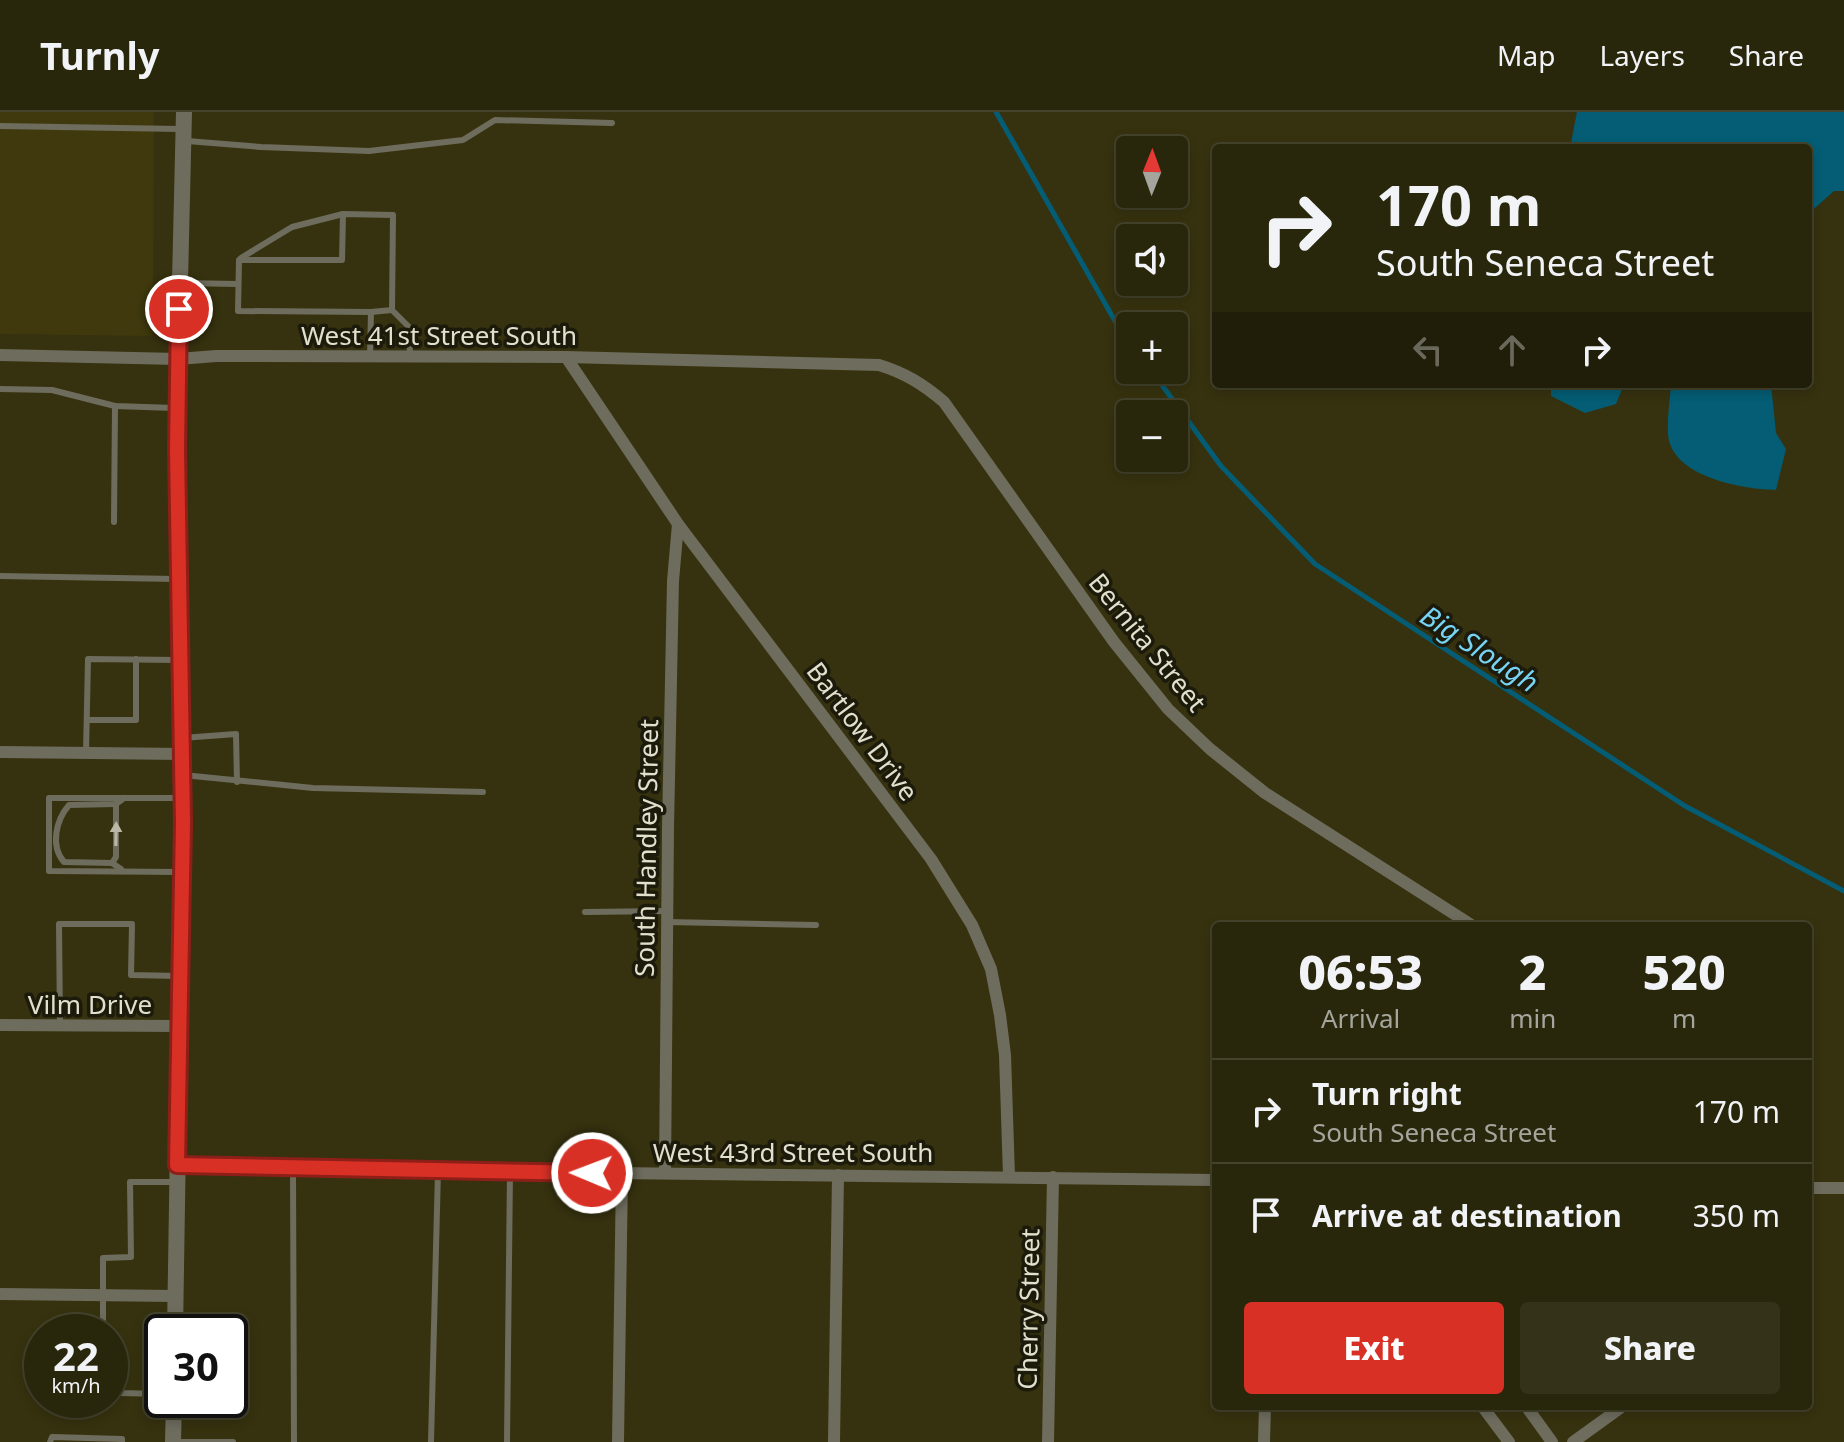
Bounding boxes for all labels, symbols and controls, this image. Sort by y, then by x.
text: Turnly [40,29,159,81]
text: Map [1497,36,1555,74]
text: Layers [1599,36,1685,74]
text: Share [1729,36,1804,74]
north arrow [1116,136,1188,208]
map controls [1116,136,1188,472]
text: 170 m [1376,166,1541,242]
icon: right [1244,176,1348,280]
button: sound [1116,224,1188,296]
text: South Seneca Street [1376,238,1714,287]
pin [145,275,213,343]
icon: arrive [157,287,201,331]
button: + [1116,312,1188,384]
street label: West 41st Street South [301,317,577,353]
icon: left [1406,328,1450,372]
icon: ahead [1490,328,1534,372]
icon: right [1574,328,1618,372]
button: − [1116,400,1188,472]
street label: Bernita Street [1081,565,1215,719]
water label: Big Slough [1414,596,1546,700]
street label: Bartlow Drive [799,654,927,808]
street label: South Handley Street [626,719,666,977]
one-way arrow [110,821,122,846]
text: 06:53 [1298,939,1423,1004]
text: 2 [1519,939,1547,1004]
text: 520 [1643,939,1726,1004]
street label: Vilm Drive [28,986,152,1022]
text: Arrival [1321,1000,1400,1036]
text: min [1509,1000,1556,1036]
text: m [1672,1000,1696,1036]
text: Turn right [1312,1073,1462,1114]
icon: right [1244,1089,1288,1133]
text: 170 m [1693,1091,1780,1132]
text: South Seneca Street [1312,1114,1556,1150]
position arrow [550,1131,634,1215]
street label: West 43rd Street South [653,1134,933,1170]
icon: arrive [1244,1193,1288,1237]
text: Arrive at destination [1312,1195,1622,1236]
text: 350 m [1693,1195,1780,1236]
street label: Cherry Street [1009,1228,1047,1390]
button: Exit [1244,1302,1504,1394]
button: Share [1520,1302,1780,1394]
speed limit sign: 30 [144,1314,248,1418]
text: 22 [53,1328,99,1383]
text: km/h [51,1372,101,1399]

